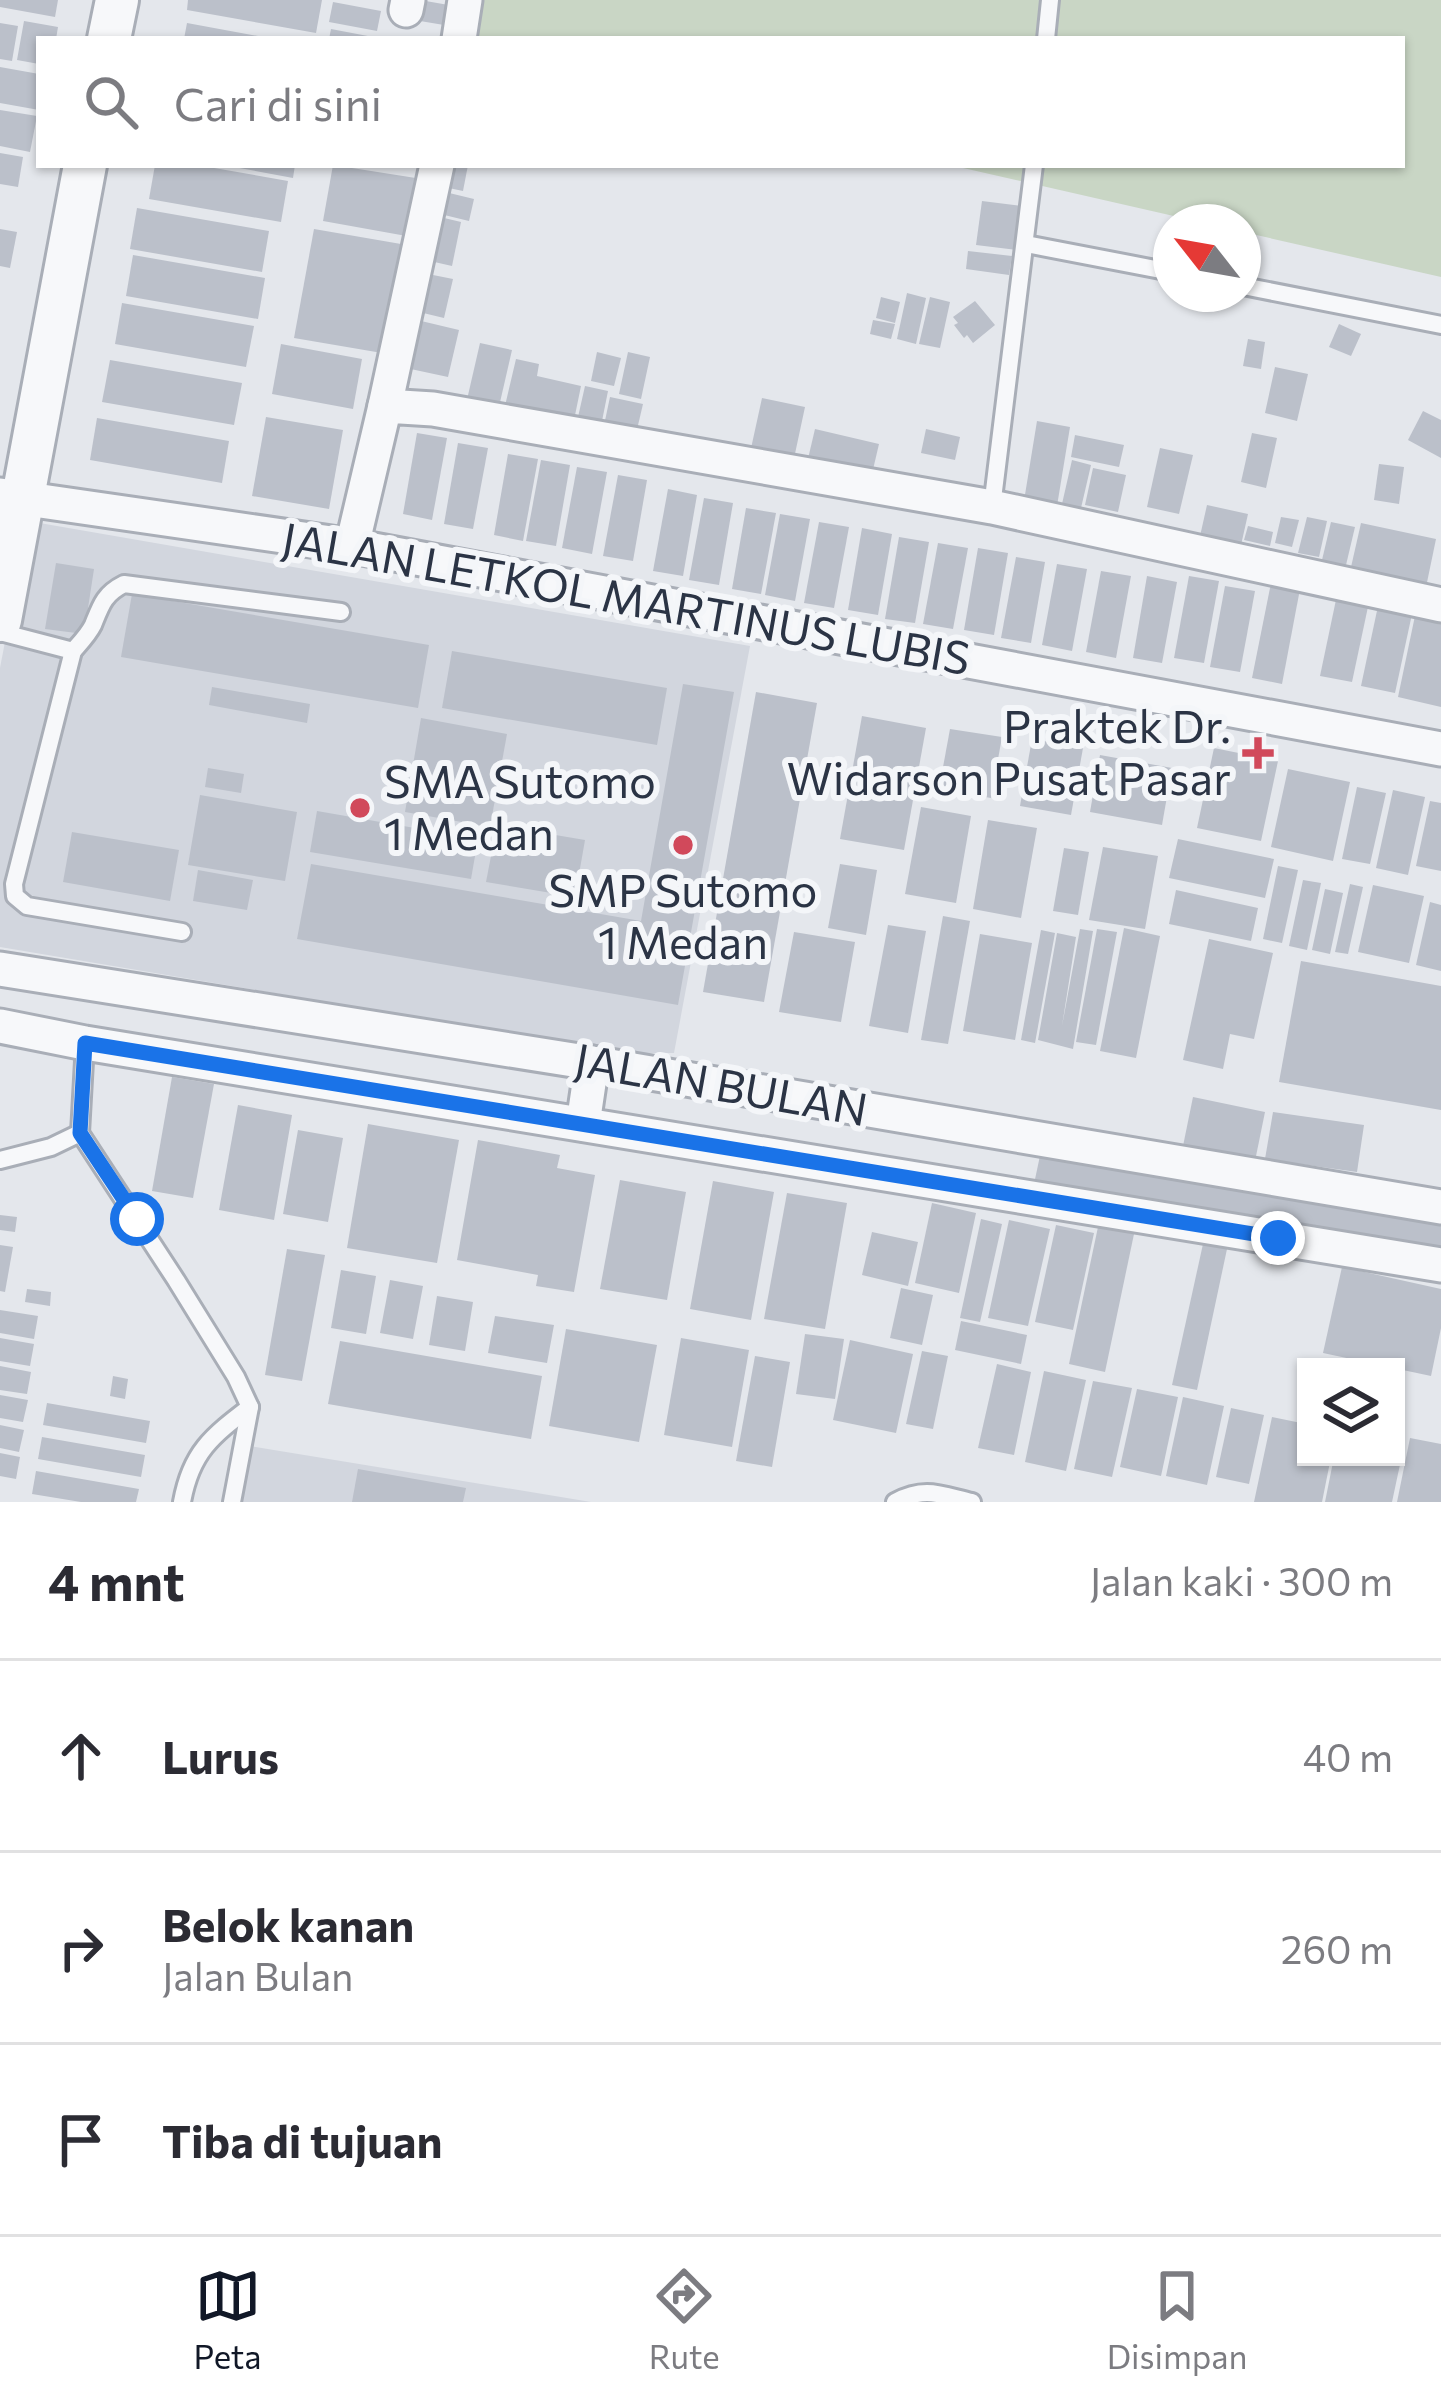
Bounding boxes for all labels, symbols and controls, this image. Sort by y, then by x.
search box [36,36,1405,168]
icon: search [78,69,144,135]
text: Cari di sini [174,75,382,130]
north arrow [1153,204,1261,312]
street label: JALAN LETKOL MARTINUS LUBIS [278,509,975,684]
place label: Praktek Dr. Widarson Pusat Pasar [787,697,1231,804]
marker: Praktek Dr. Widarson Pusat Pasar [1242,737,1274,769]
place label: SMA Sutomo 1 Medan [384,752,656,859]
marker: SMA Sutomo 1 Medan [347,795,373,821]
marker: SMP Sutomo 1 Medan [670,832,696,858]
place label: SMP Sutomo 1 Medan [548,861,818,968]
street label: JALAN BULAN [571,1030,872,1135]
route start [110,1192,164,1246]
route end [1251,1211,1305,1265]
map controls [1297,1358,1405,1466]
button: layers [1297,1358,1405,1466]
text: 4 mnt [48,1549,185,1612]
text: Jalan kaki · 300 m [1090,1556,1393,1604]
icon: ahead [48,1723,114,1789]
text: Lurus [162,1728,279,1783]
text: 40 m [1303,1732,1393,1780]
text: Belok kanan [162,1896,414,1951]
icon: right [48,1915,114,1981]
text: 260 m [1281,1924,1393,1972]
text: Jalan Bulan [162,1951,353,1999]
icon: arrive [48,2107,114,2173]
text: Tiba di tujuan [162,2112,443,2167]
tab: Peta [194,2263,262,2376]
tab: Rute [649,2263,720,2376]
tab: Disimpan [1107,2263,1247,2376]

